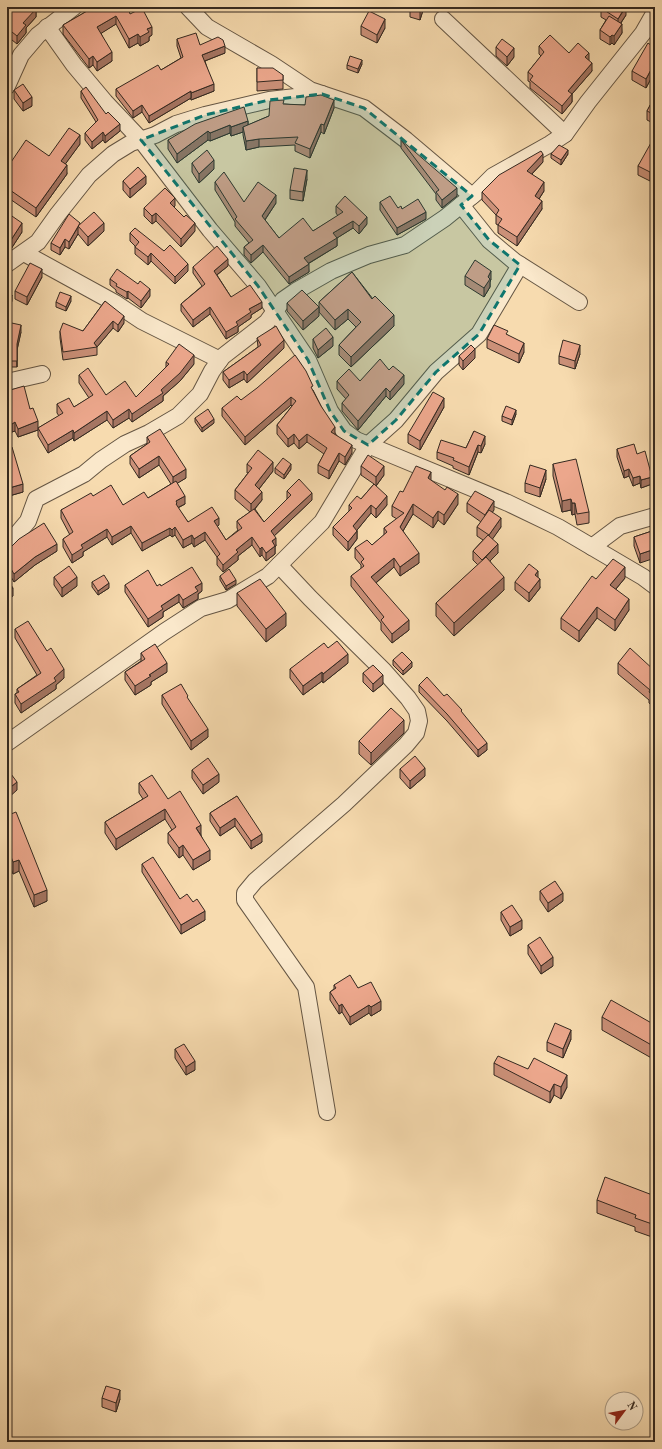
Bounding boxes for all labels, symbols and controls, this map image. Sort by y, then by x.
north arrow [604,1391,644,1431]
text: N [624,1400,638,1413]

